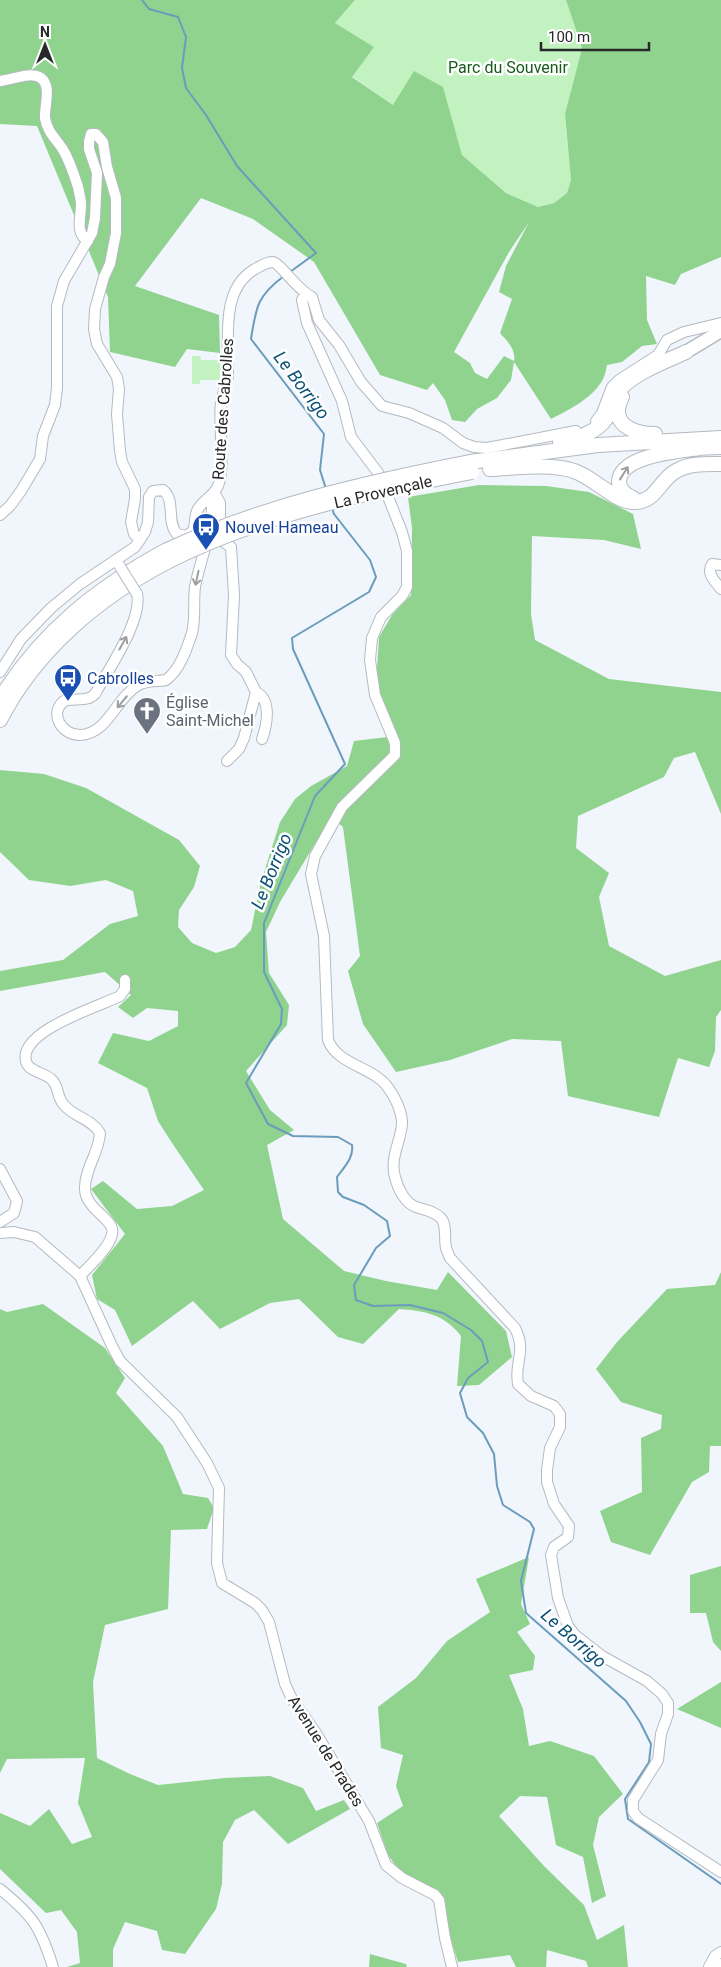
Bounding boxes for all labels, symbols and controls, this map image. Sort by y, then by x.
north arrow [20,20,70,70]
scale bar [541,20,648,52]
text: N [40,24,50,40]
text: 100 m [548,28,590,46]
park label: Parc du Souvenir [448,58,569,77]
street label: Route des Cabrolles [209,337,237,481]
water label: Le Borrigo [270,347,334,423]
one-way arrow [618,466,629,480]
street label: La Provençale [332,471,434,513]
bus stop icon: Nouvel Hameau [191,512,221,551]
place label: Nouvel Hameau [225,518,339,537]
one-way arrow [192,569,201,585]
one-way arrow [118,635,128,650]
bus stop icon: Cabrolles [53,663,83,702]
place label: Cabrolles [87,669,154,688]
place label: Église Saint-Michel [166,693,254,730]
one-way arrow [116,695,127,708]
church icon: Église Saint-Michel [132,696,162,735]
water label: Le Borrigo [246,830,296,912]
water label: Le Borrigo [537,1604,611,1672]
street label: Avenue de Prades [284,1692,368,1810]

